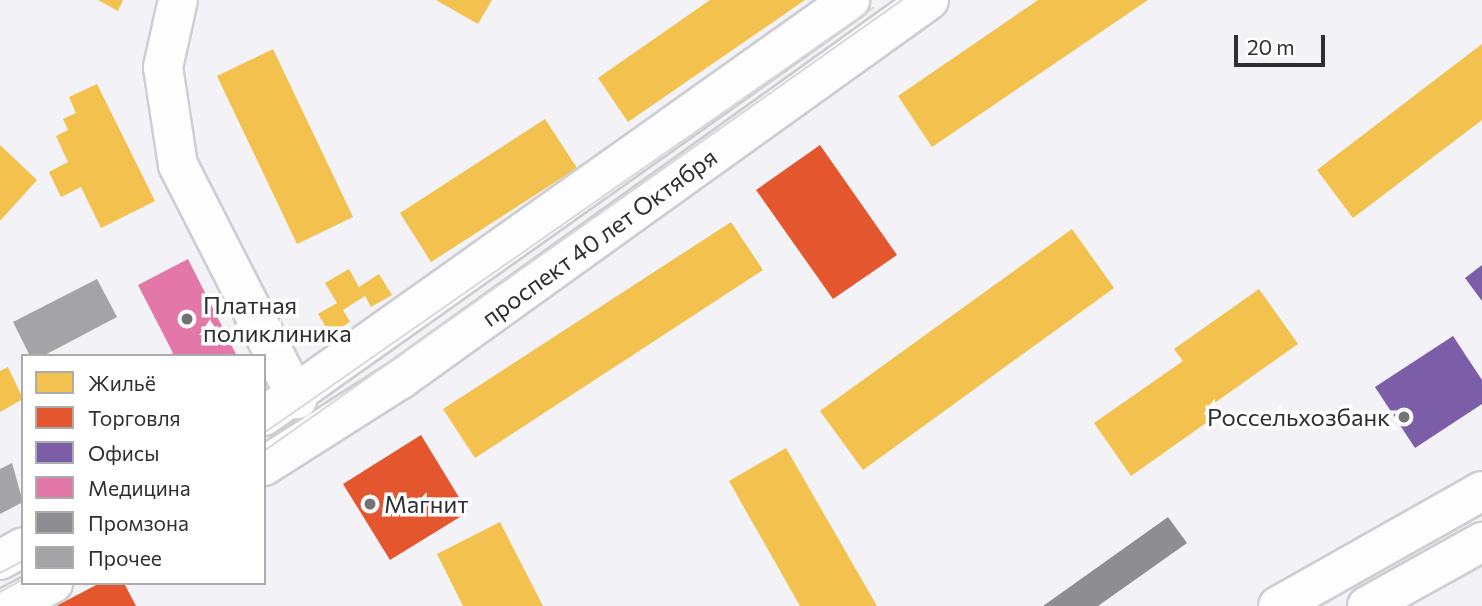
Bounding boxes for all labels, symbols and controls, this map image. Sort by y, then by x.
scale bar [1237,21,1328,65]
text: 20 m [1247,34,1295,59]
street label: проспект 40 лет Октября [476,142,722,332]
place label: Платная поликлиника [203,291,352,347]
marker: Платная поликлиника [177,309,197,329]
legend [21,354,266,585]
text: Жильё [88,370,156,395]
place label: Россельхозбанк [1207,403,1390,431]
text: Торговля [88,405,181,430]
marker: Россельхозбанк [1396,409,1412,425]
text: Офисы [88,440,159,465]
text: Медицина [88,475,191,500]
place label: Магнит [384,490,468,518]
marker: Магнит [362,496,378,512]
text: Промзона [88,510,189,535]
text: Прочее [88,545,162,570]

